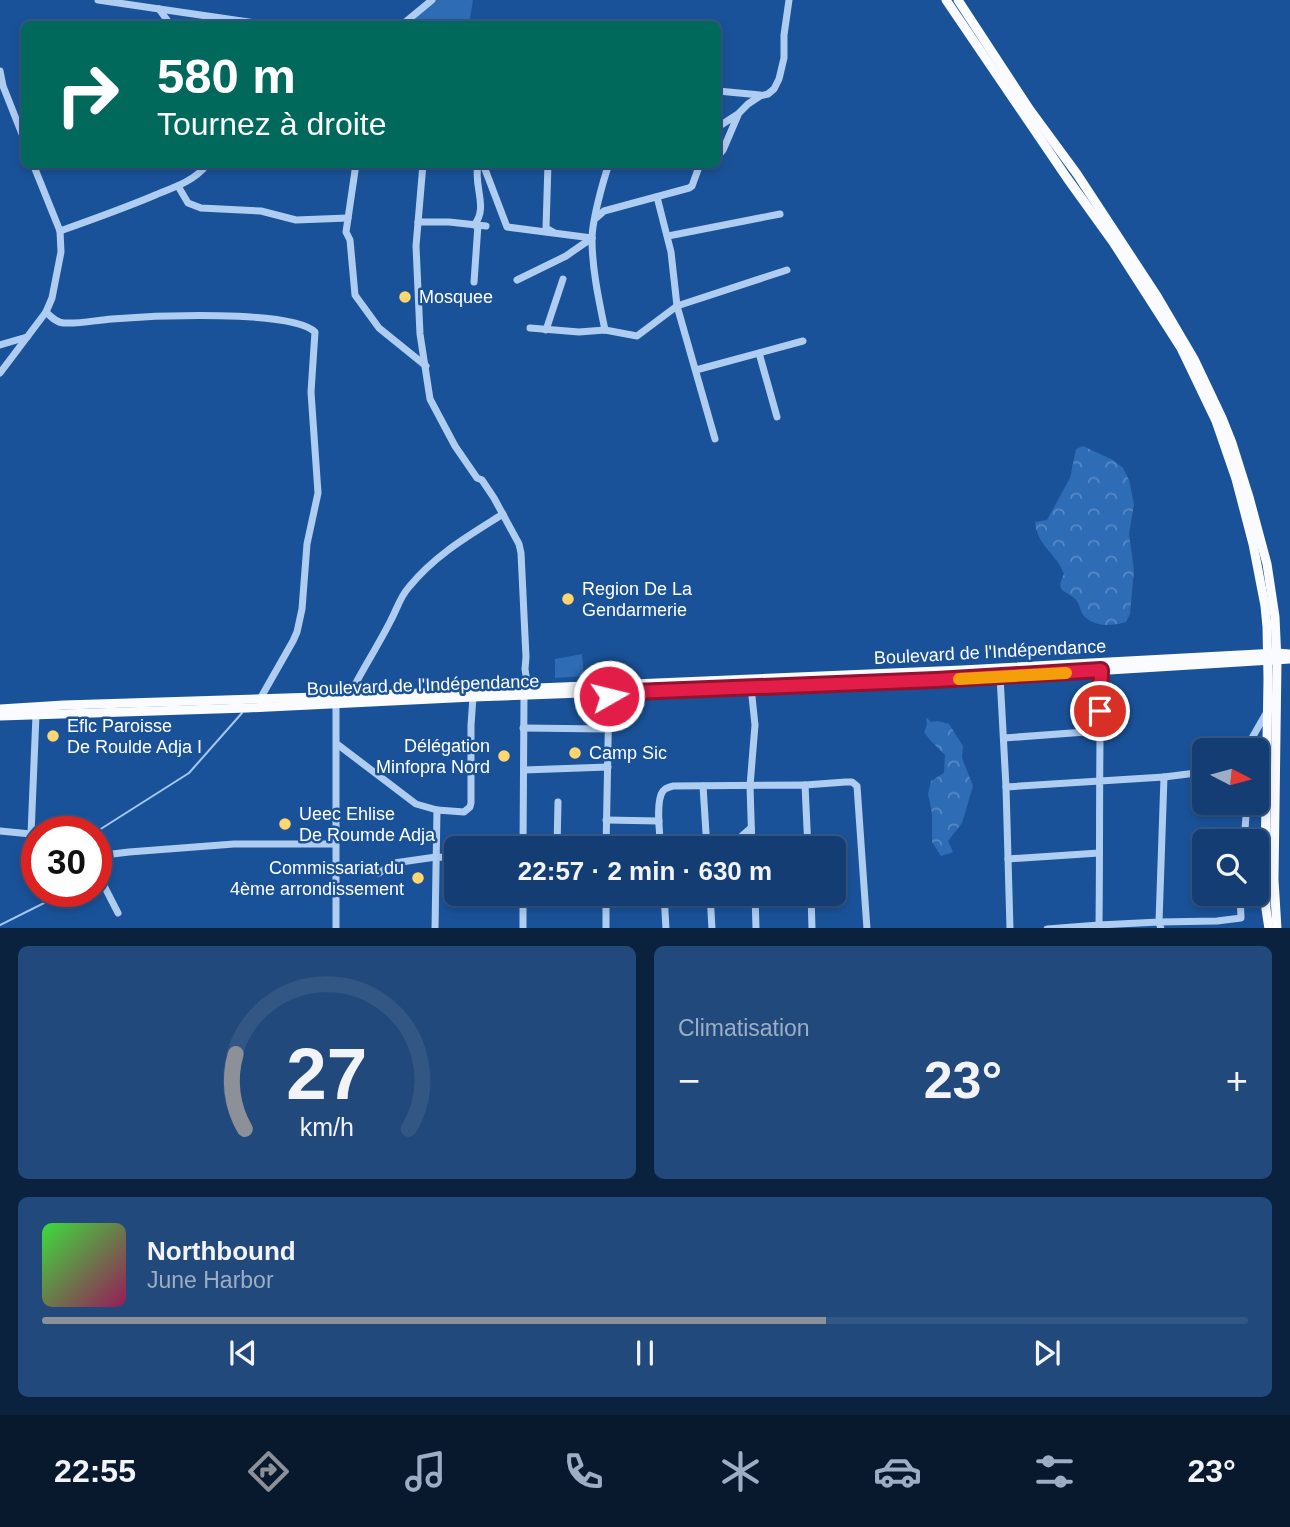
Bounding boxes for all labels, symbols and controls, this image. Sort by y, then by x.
icon: right [42,49,133,140]
text: 580 m [157,49,296,103]
text: Tournez à droite [157,106,386,142]
place label: Mosquee [419,287,493,307]
marker: Mosquee [397,289,413,305]
place label: Region De La Gendarmerie [582,579,693,620]
marker: Region De La Gendarmerie [560,591,576,607]
street label: Boulevard de l'Indépendance [873,636,1107,668]
position arrow [572,659,646,733]
street label: Boulevard de l'Indépendance [306,671,540,699]
pin [1070,681,1130,741]
icon: arrive [1081,692,1119,730]
place label: Eflc Paroisse De Roulde Adja I [67,716,202,757]
marker: Eflc Paroisse De Roulde Adja I [45,728,61,744]
place label: Délégation Minfopra Nord [376,736,490,777]
north arrow [1192,738,1269,816]
map controls [1192,738,1269,906]
place label: Camp Sic [589,743,667,763]
marker: Camp Sic [567,745,583,761]
marker: Délégation Minfopra Nord [496,748,512,764]
place label: Ueec Ehlise De Roumde Adja [299,804,436,845]
speed limit sign: 30 [21,816,112,907]
marker: Ueec Ehlise De Roumde Adja [277,816,293,832]
button: search [1192,829,1269,906]
text: 22:57 · 2 min · 630 m [518,856,772,886]
place label: Commissariat du 4ème arrondissement [230,858,404,899]
marker: Commissariat du 4ème arrondissement [410,870,426,886]
text: Climatisation [678,1015,810,1041]
text: 27 [287,1033,367,1114]
text: 23° [924,1051,1002,1109]
text: − [678,1060,700,1102]
text: + [1226,1060,1248,1102]
text: km/h [300,1112,354,1140]
text: Northbound [147,1236,296,1266]
text: June Harbor [147,1267,274,1293]
icon: previous [224,1334,262,1372]
icon: pause [626,1334,664,1372]
icon: next [1028,1334,1066,1372]
icon: directions [244,1447,293,1496]
icon: music [401,1447,450,1496]
icon: phone [559,1447,608,1496]
icon: climate [716,1447,765,1496]
icon: car [873,1447,922,1496]
icon: filters [1030,1447,1079,1496]
text: 22:55 [54,1453,136,1489]
text: 23° [1187,1453,1236,1489]

